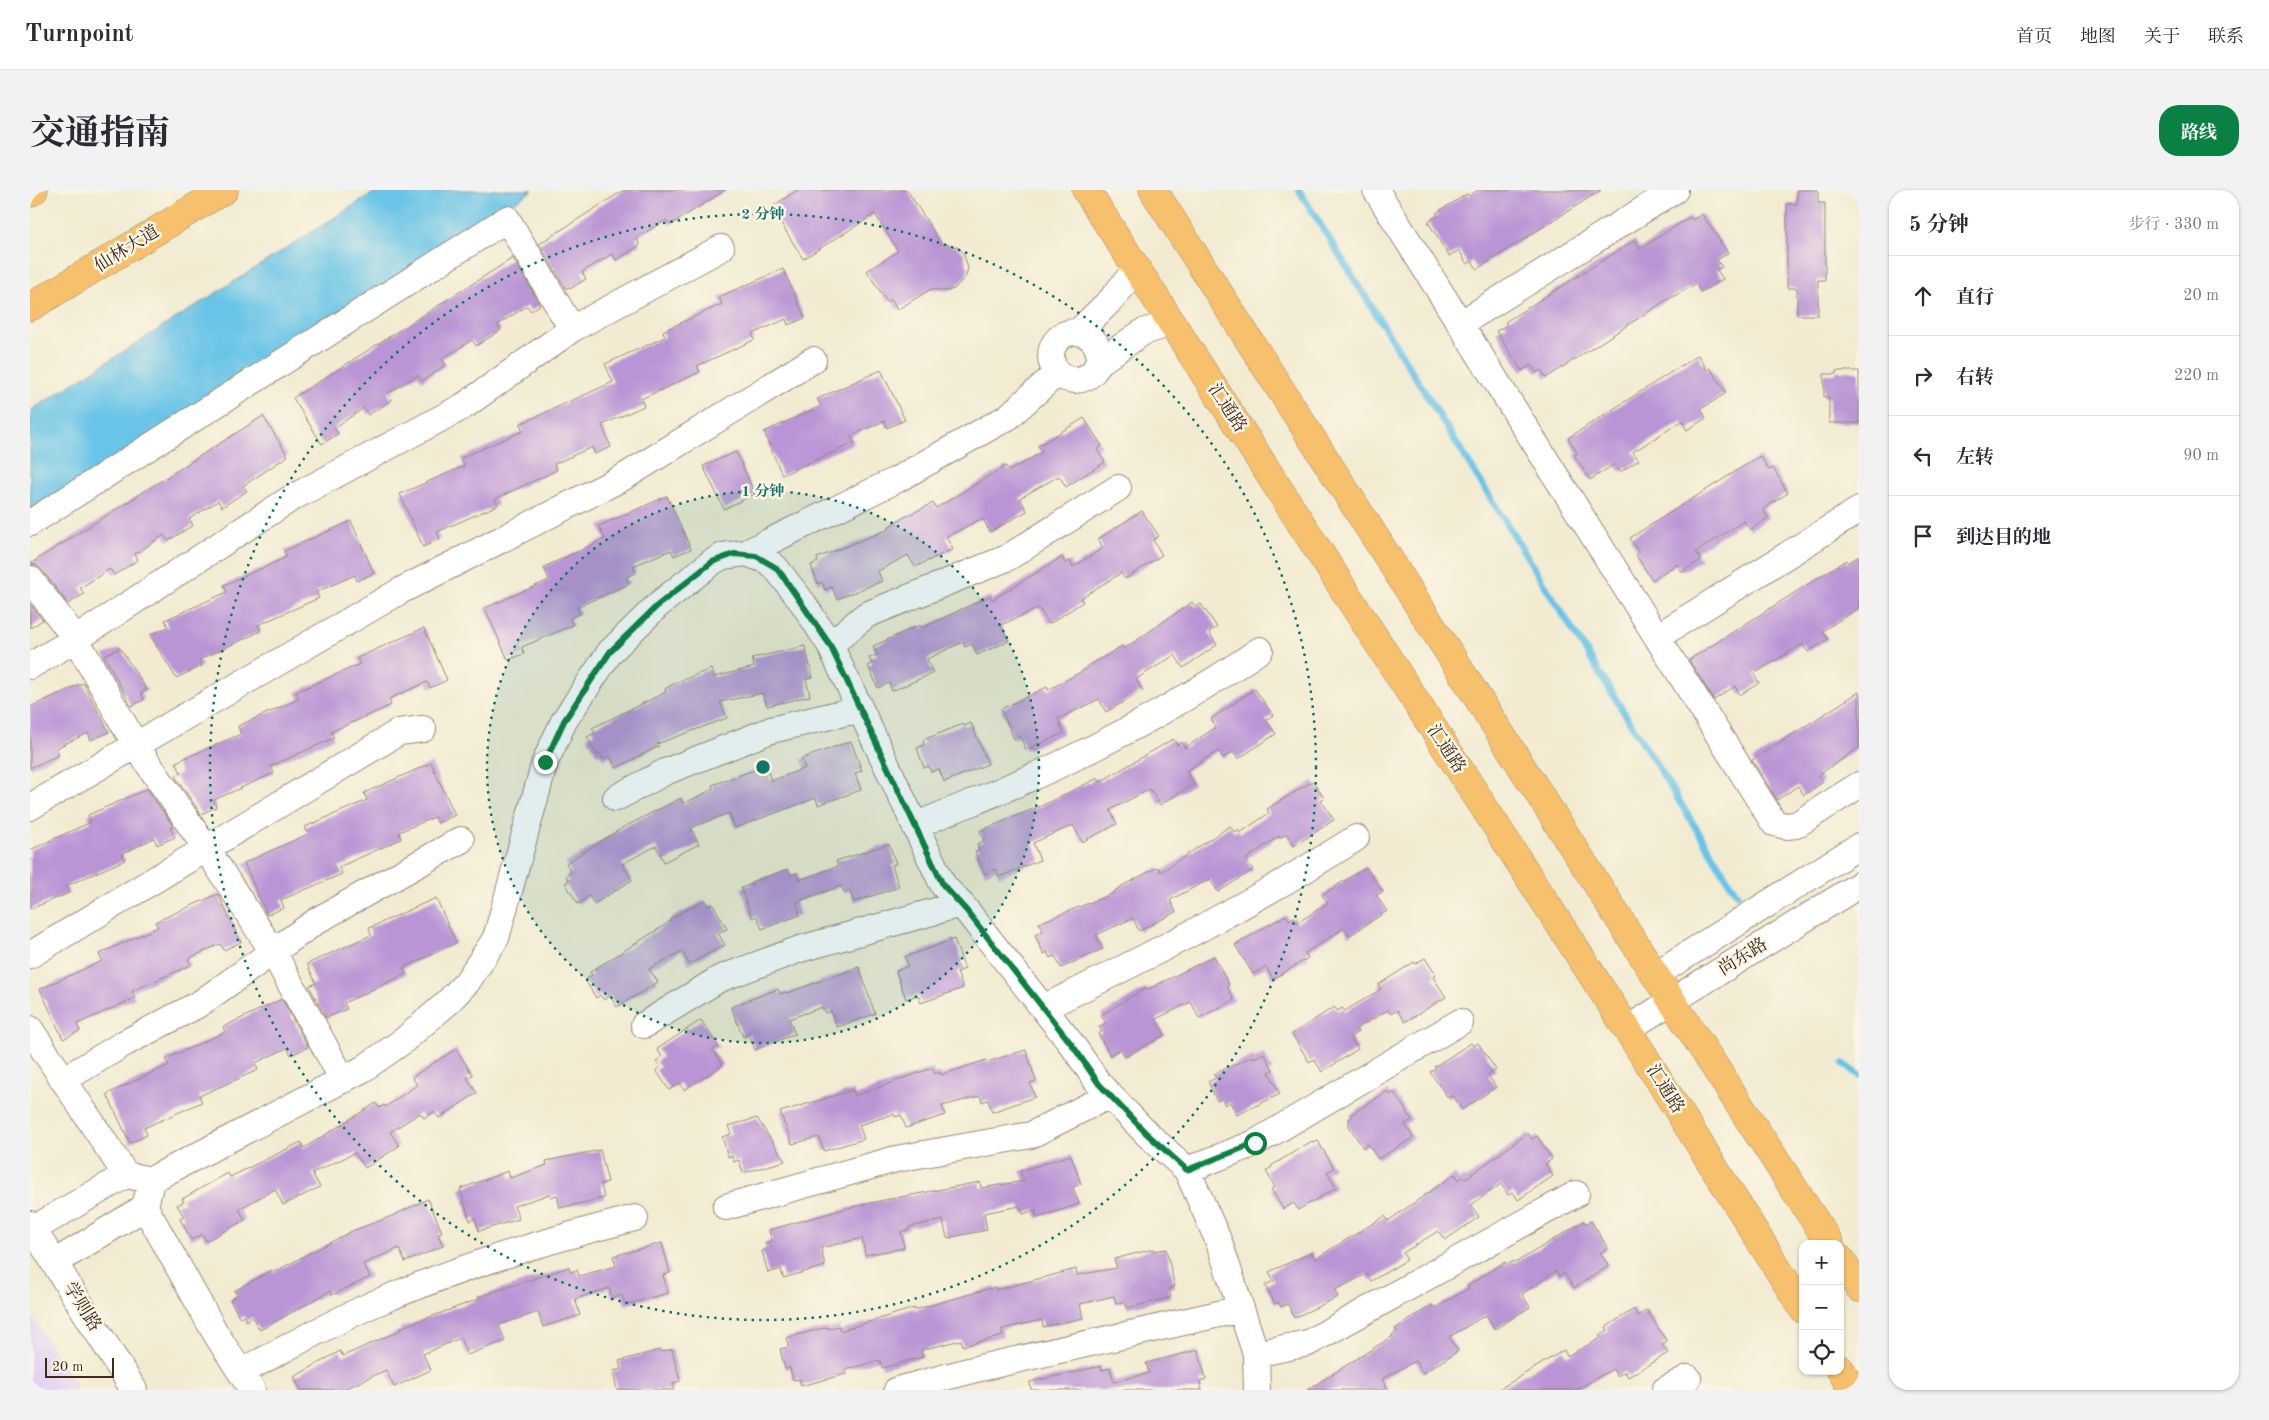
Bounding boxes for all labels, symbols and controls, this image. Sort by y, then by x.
text: Turnpoint [25,23,133,47]
text: 首页 [2016,28,2052,46]
text: 地图 [2080,28,2116,46]
text: 关于 [2144,28,2180,46]
text: 联系 [2208,28,2244,46]
button: 路线 [2159,105,2239,156]
text: 交通指南 [30,117,170,152]
text: 2 分钟 [742,206,784,223]
text: 5 分钟 [1909,215,1969,236]
text: 步行 · 330 m [2129,217,2219,233]
street label: 仙林大道 [91,221,162,276]
icon: ahead [1909,282,1937,310]
text: 20 m [2183,288,2219,304]
text: 直行 [1956,289,1994,308]
icon: right [1909,362,1937,390]
text: 220 m [2174,368,2219,384]
text: 右转 [1956,369,1994,388]
street label: 汇通路 [1205,379,1251,436]
icon: left [1909,442,1937,470]
text: 90 m [2183,448,2219,464]
text: 左转 [1956,449,1994,468]
text: 1 分钟 [742,483,784,500]
icon: arrive [1909,522,1937,550]
text: 到达目的地 [1956,529,2051,548]
street label: 汇通路 [1424,720,1470,777]
route end [534,751,557,774]
centre of rings [754,758,772,776]
street label: 尚东路 [1714,933,1771,979]
street label: 汇通路 [1643,1060,1689,1117]
route start [1244,1132,1267,1155]
map controls [1799,1240,1844,1375]
button: + [1799,1240,1844,1285]
street label: 学则路 [60,1278,106,1335]
button: − [1799,1285,1844,1330]
button: locate [1799,1330,1844,1375]
scale bar [45,1355,114,1378]
text: 20 m [52,1360,83,1374]

